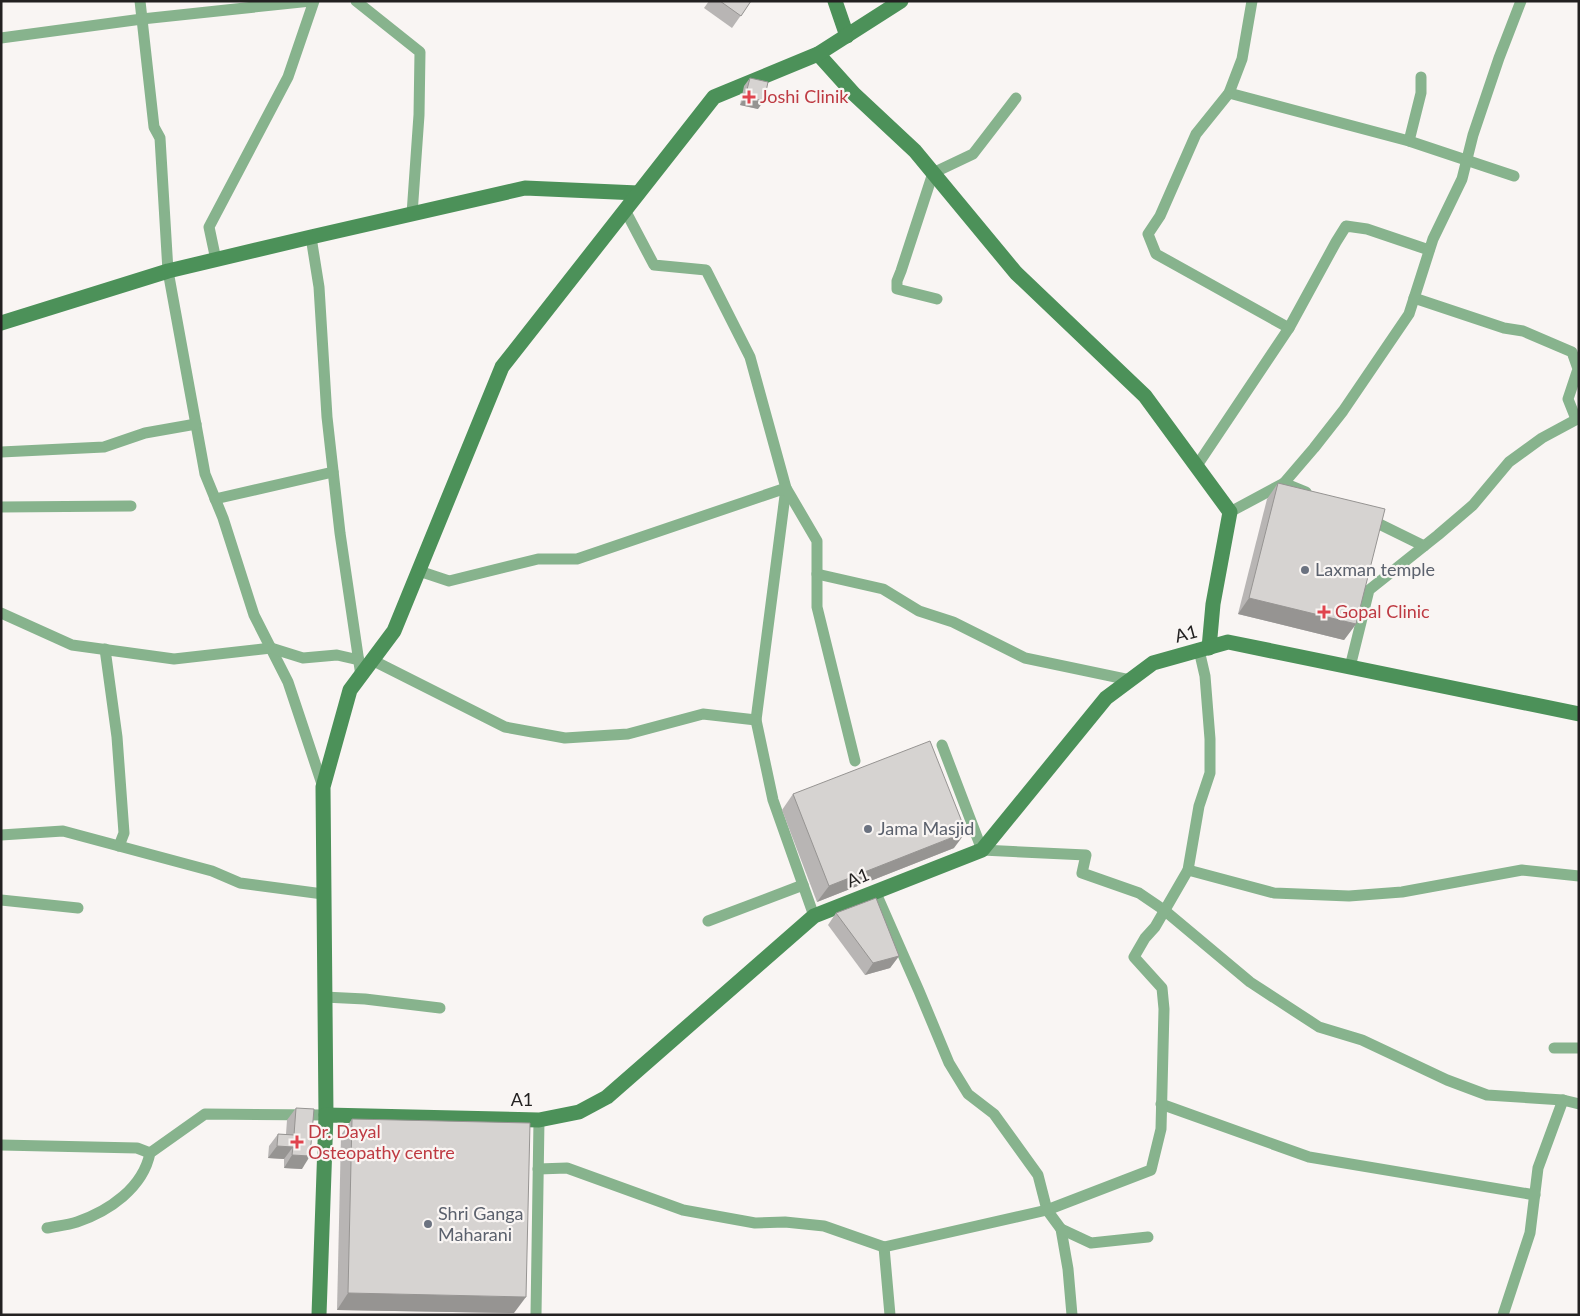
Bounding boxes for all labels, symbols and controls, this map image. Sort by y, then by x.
place label: Joshi Clinik [760,85,849,107]
marker: Joshi Clinik [742,90,756,104]
place label: Laxman temple [1315,558,1435,580]
marker: Laxman temple [1299,564,1311,576]
place label: Gopal Clinic [1335,600,1430,622]
marker: Gopal Clinic [1317,605,1331,619]
street label: A1 [1172,619,1200,647]
place label: Jama Masjid [878,817,974,839]
marker: Jama Masjid [862,823,874,835]
street label: A1 [843,863,872,892]
street label: A1 [511,1088,533,1110]
place label: Dr. Dayal Osteopathy centre [308,1120,455,1163]
marker: Dr. Dayal Osteopathy centre [290,1135,304,1149]
place label: Shri Ganga Maharani [438,1202,524,1245]
marker: Shri Ganga Maharani [422,1218,434,1230]

